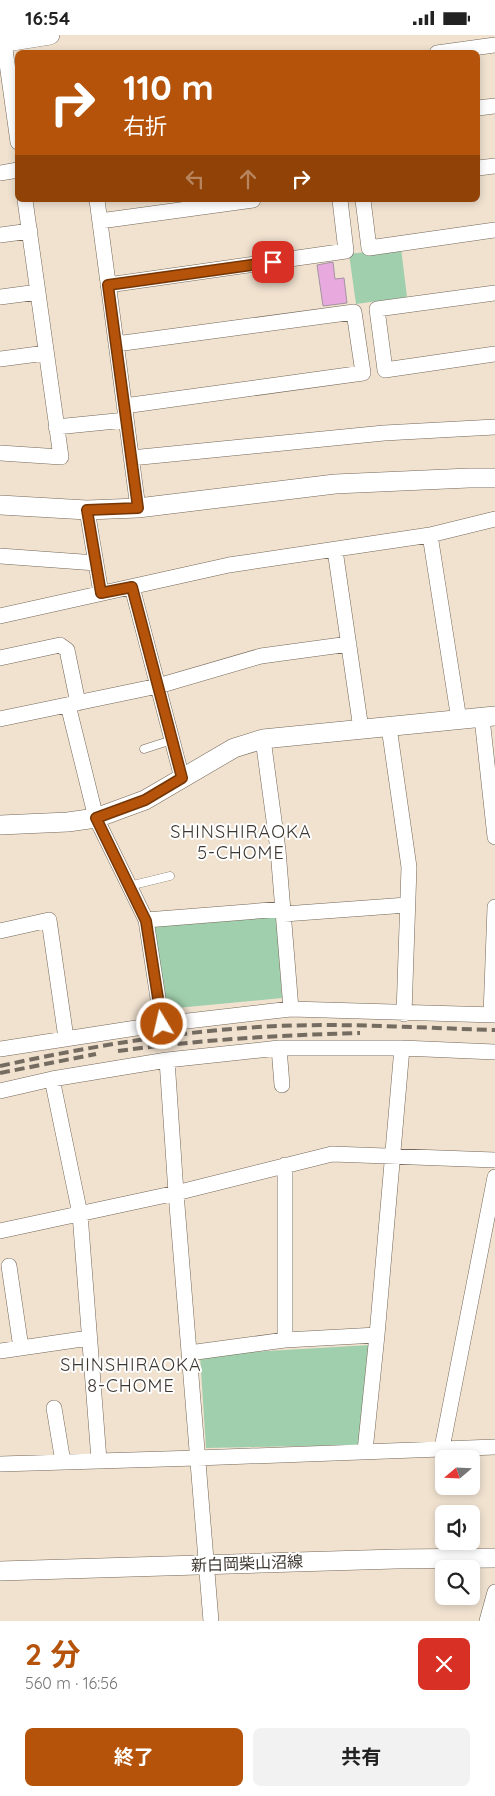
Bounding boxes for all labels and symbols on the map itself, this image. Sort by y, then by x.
pin [252,241,294,283]
district label: SHINSHIRAOKA 5-CHOME [170,820,312,864]
position arrow [135,997,187,1049]
district label: SHINSHIRAOKA 8-CHOME [60,1353,202,1397]
north arrow [435,1450,480,1495]
street label: 新白岡柴山沼線 [191,1551,303,1575]

